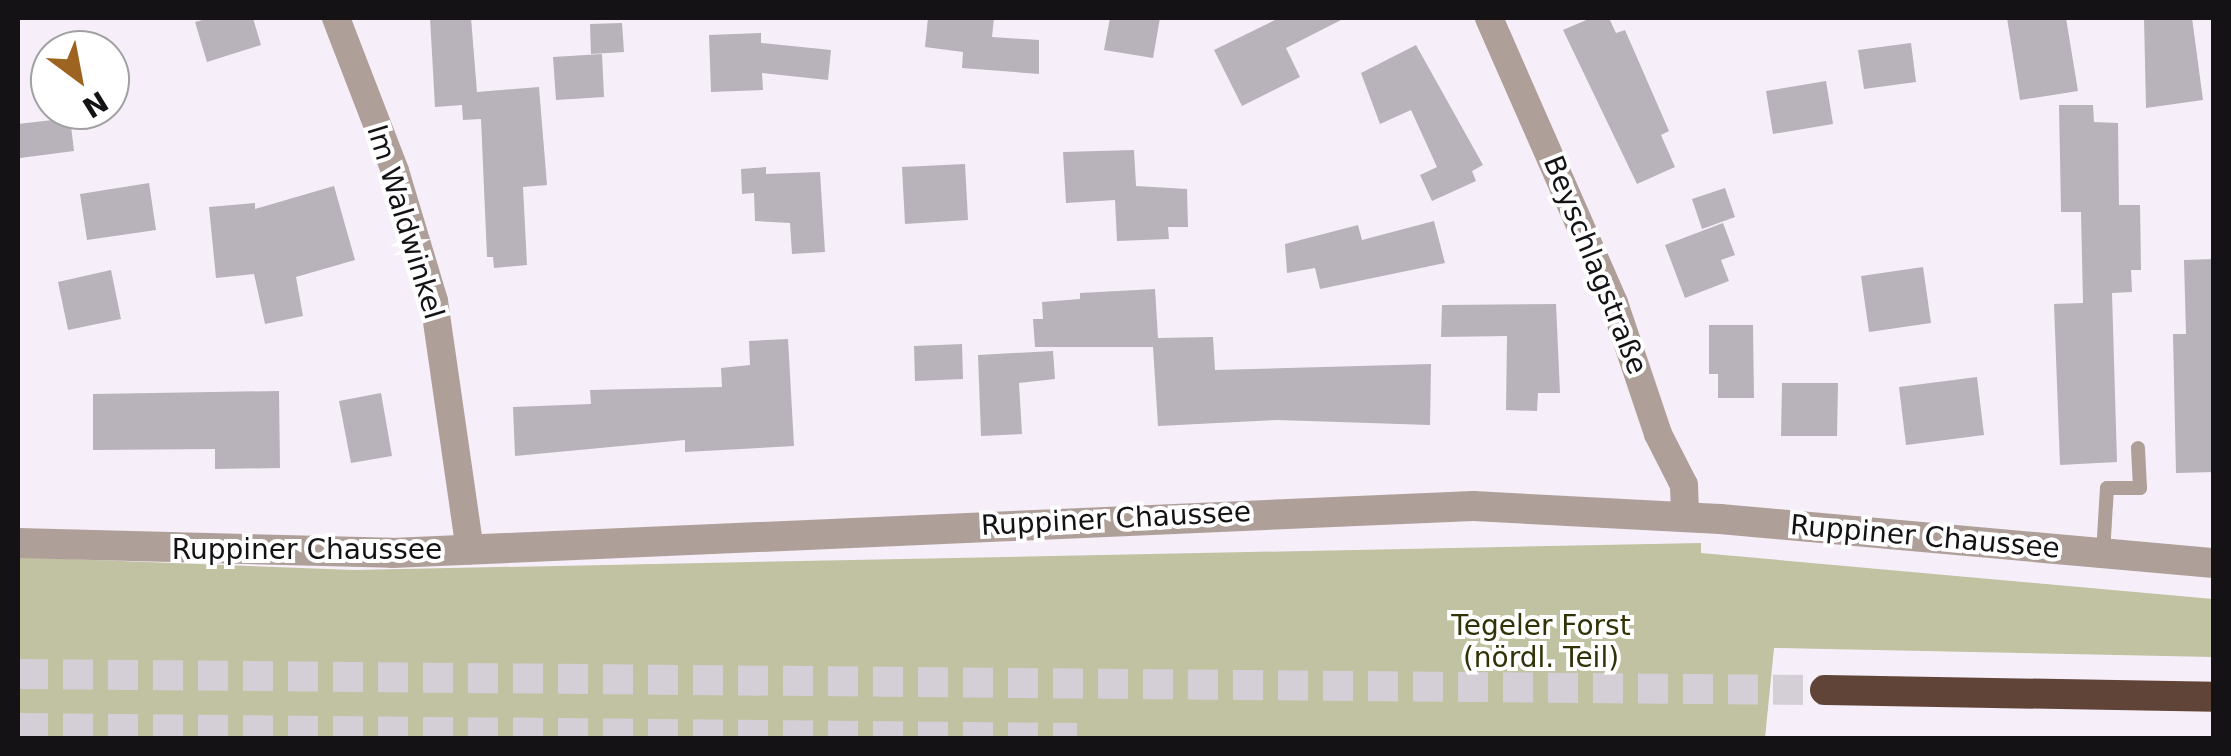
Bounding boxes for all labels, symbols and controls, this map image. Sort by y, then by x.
north arrow [30,30,130,130]
text: N [76,84,114,124]
street label: Im Waldwinkel [359,121,451,323]
street label: Beyschlagstraße [1536,151,1654,379]
street label: Ruppiner Chaussee [980,495,1252,543]
street label: Ruppiner Chaussee [1789,508,2061,566]
street label: Ruppiner Chaussee [172,533,442,567]
park label: Tegeler Forst (nördl. Teil) [1451,609,1631,675]

